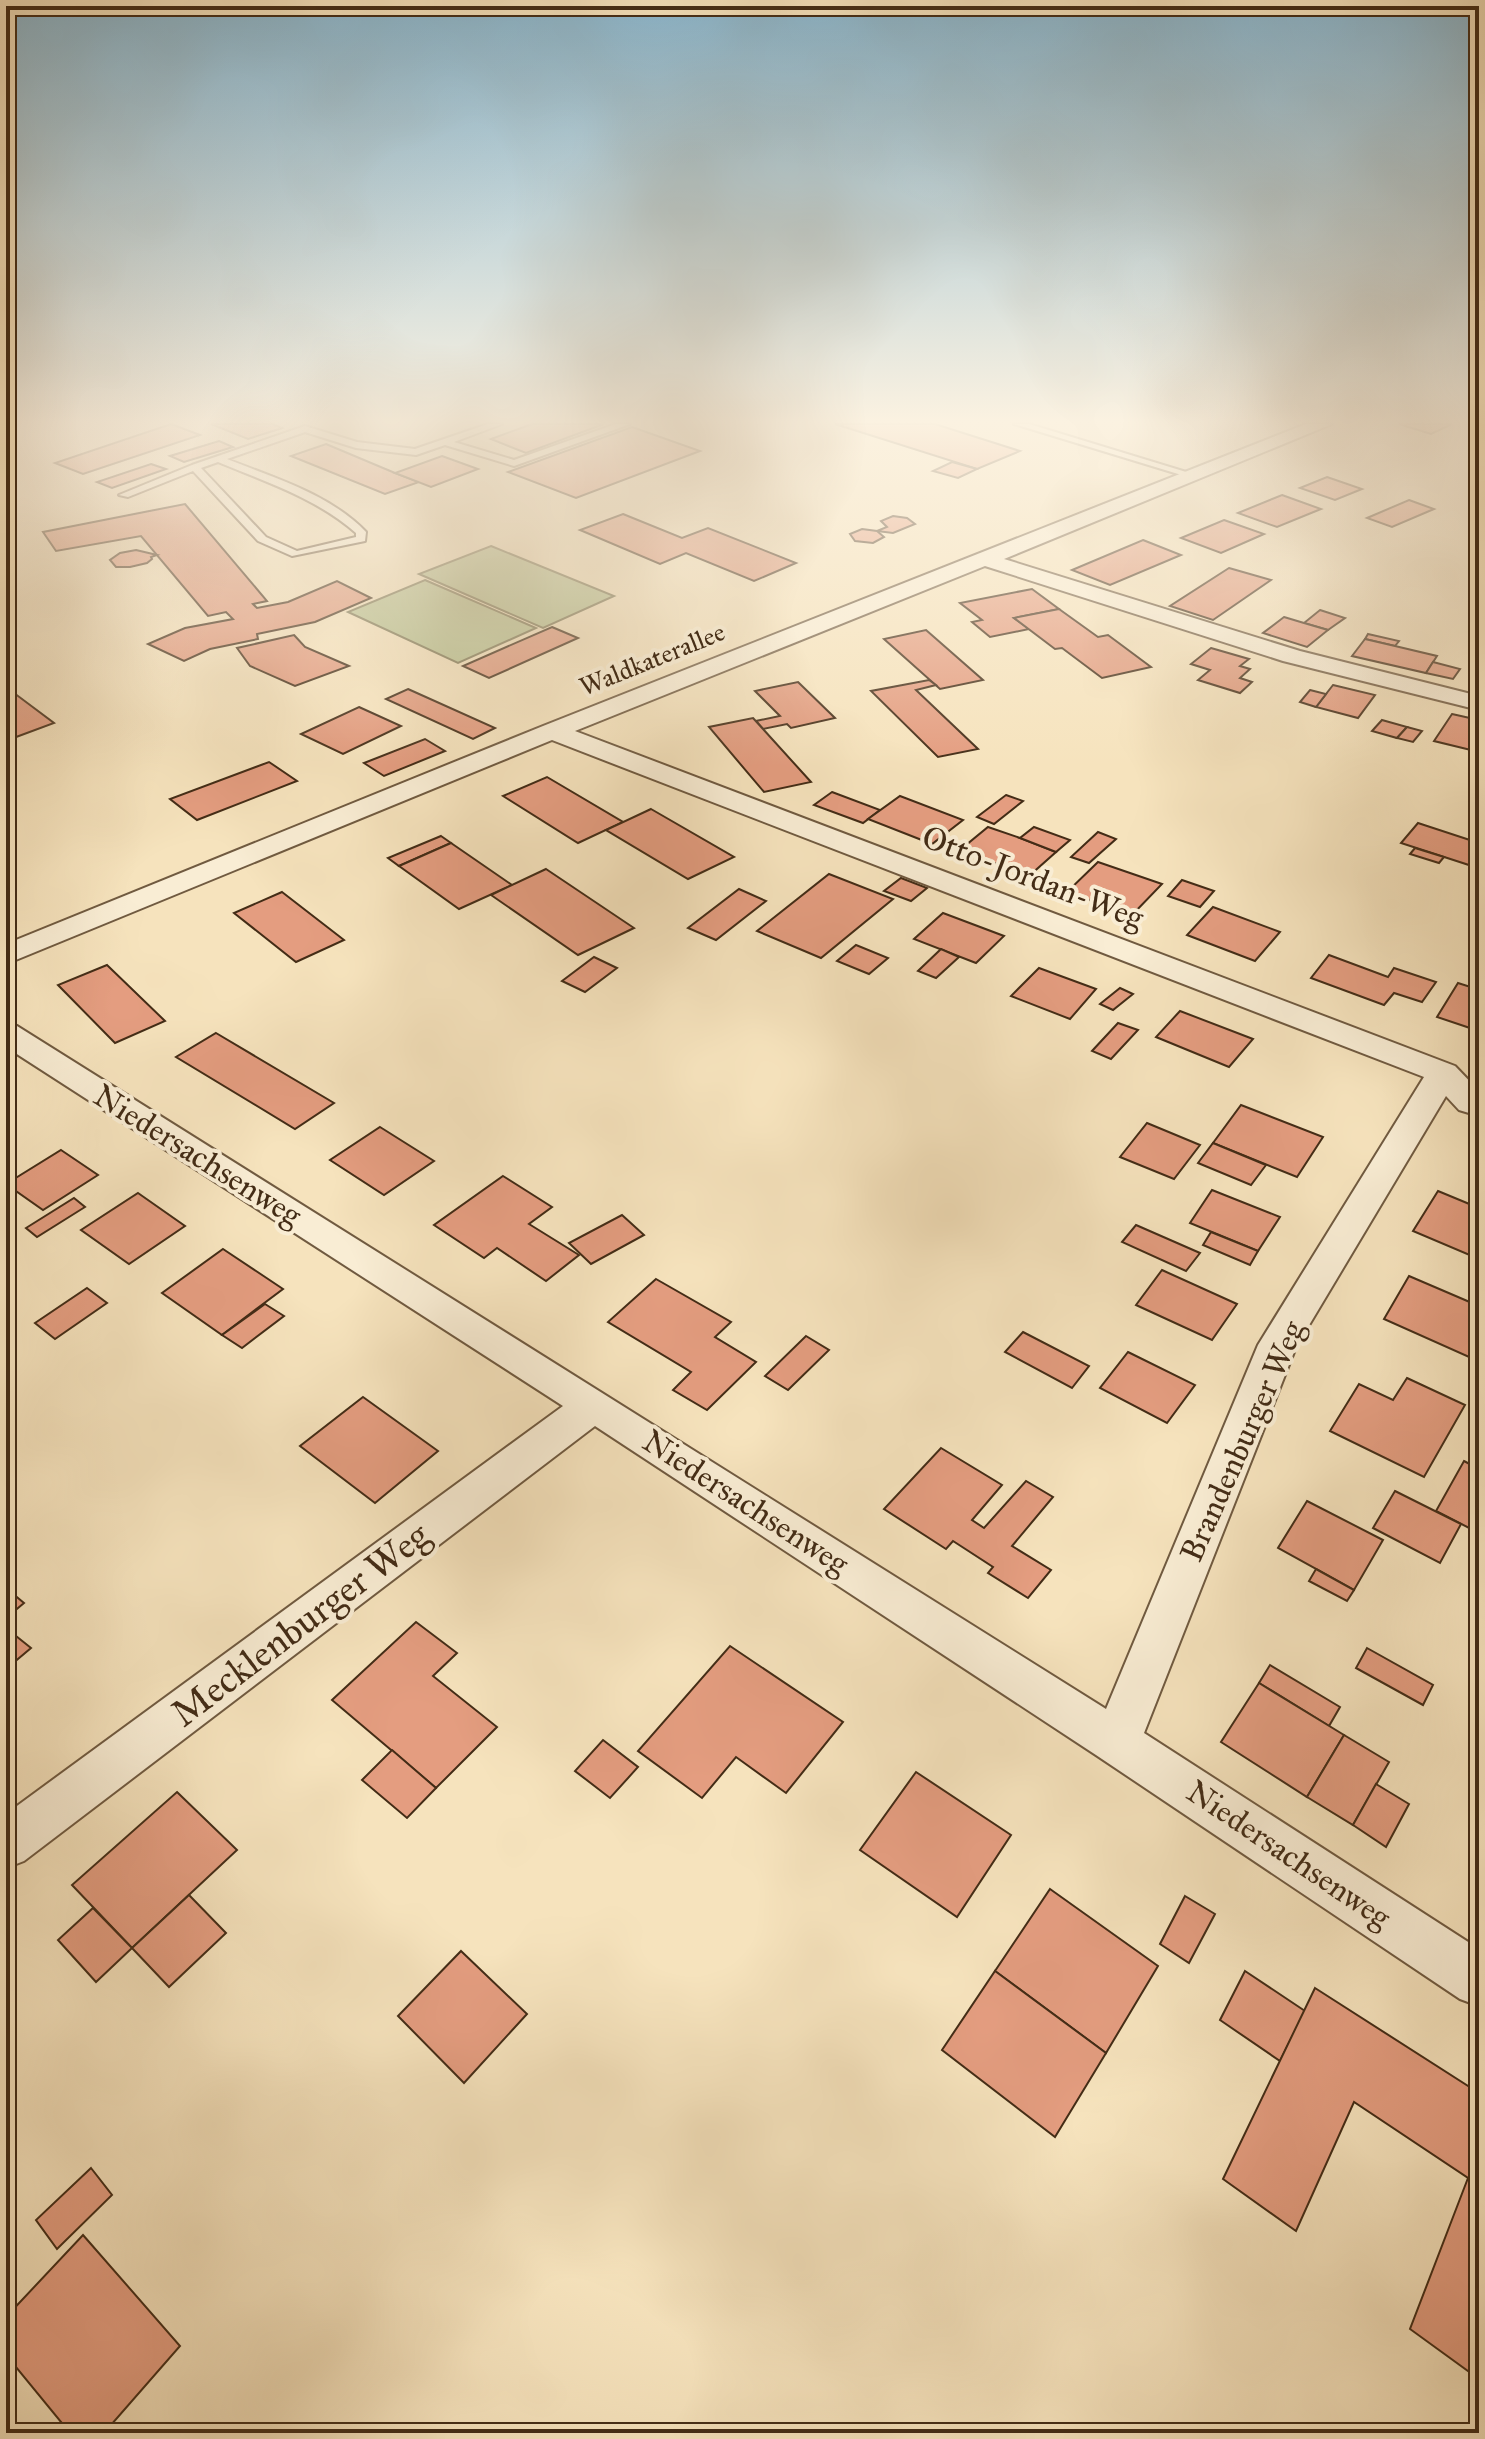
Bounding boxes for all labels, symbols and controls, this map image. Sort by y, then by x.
street label: Waldkaterallee [575,615,729,703]
street label: Otto-Jordan-Weg [916,817,1150,938]
street label: Niedersachsenweg [87,1076,310,1236]
street label: Brandenburger Weg [1172,1314,1313,1568]
street label: Niedersachsenweg [635,1421,857,1584]
street label: Mecklenburger Weg [162,1512,438,1736]
street label: Niedersachsenweg [1179,1772,1399,1938]

